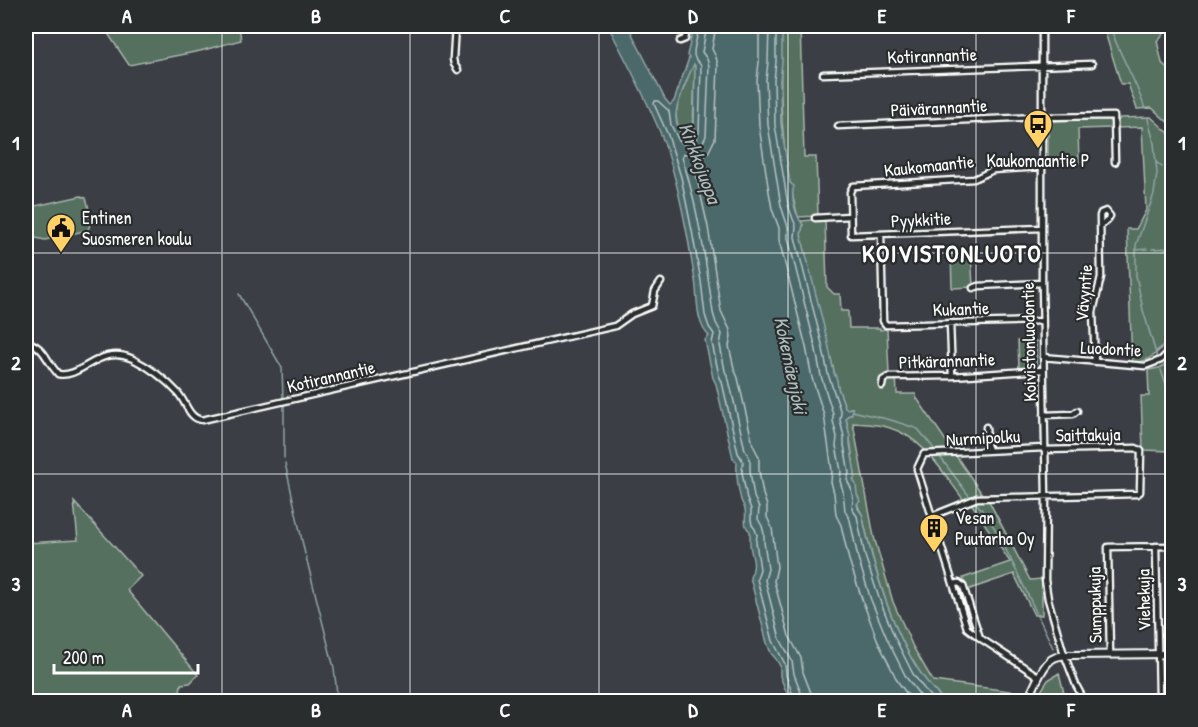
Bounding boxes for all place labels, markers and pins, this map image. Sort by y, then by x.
bus stop icon: Kaukomaantie P [1022,108,1054,150]
place label: Kaukomaantie P [986,148,1090,173]
place label: Entinen Suosmeren koulu [82,205,191,251]
public building icon: Entinen Suosmeren koulu [45,212,77,254]
place label: Vesan Puutarha Oy [955,505,1035,551]
building icon: Vesan Puutarha Oy [918,512,950,554]

